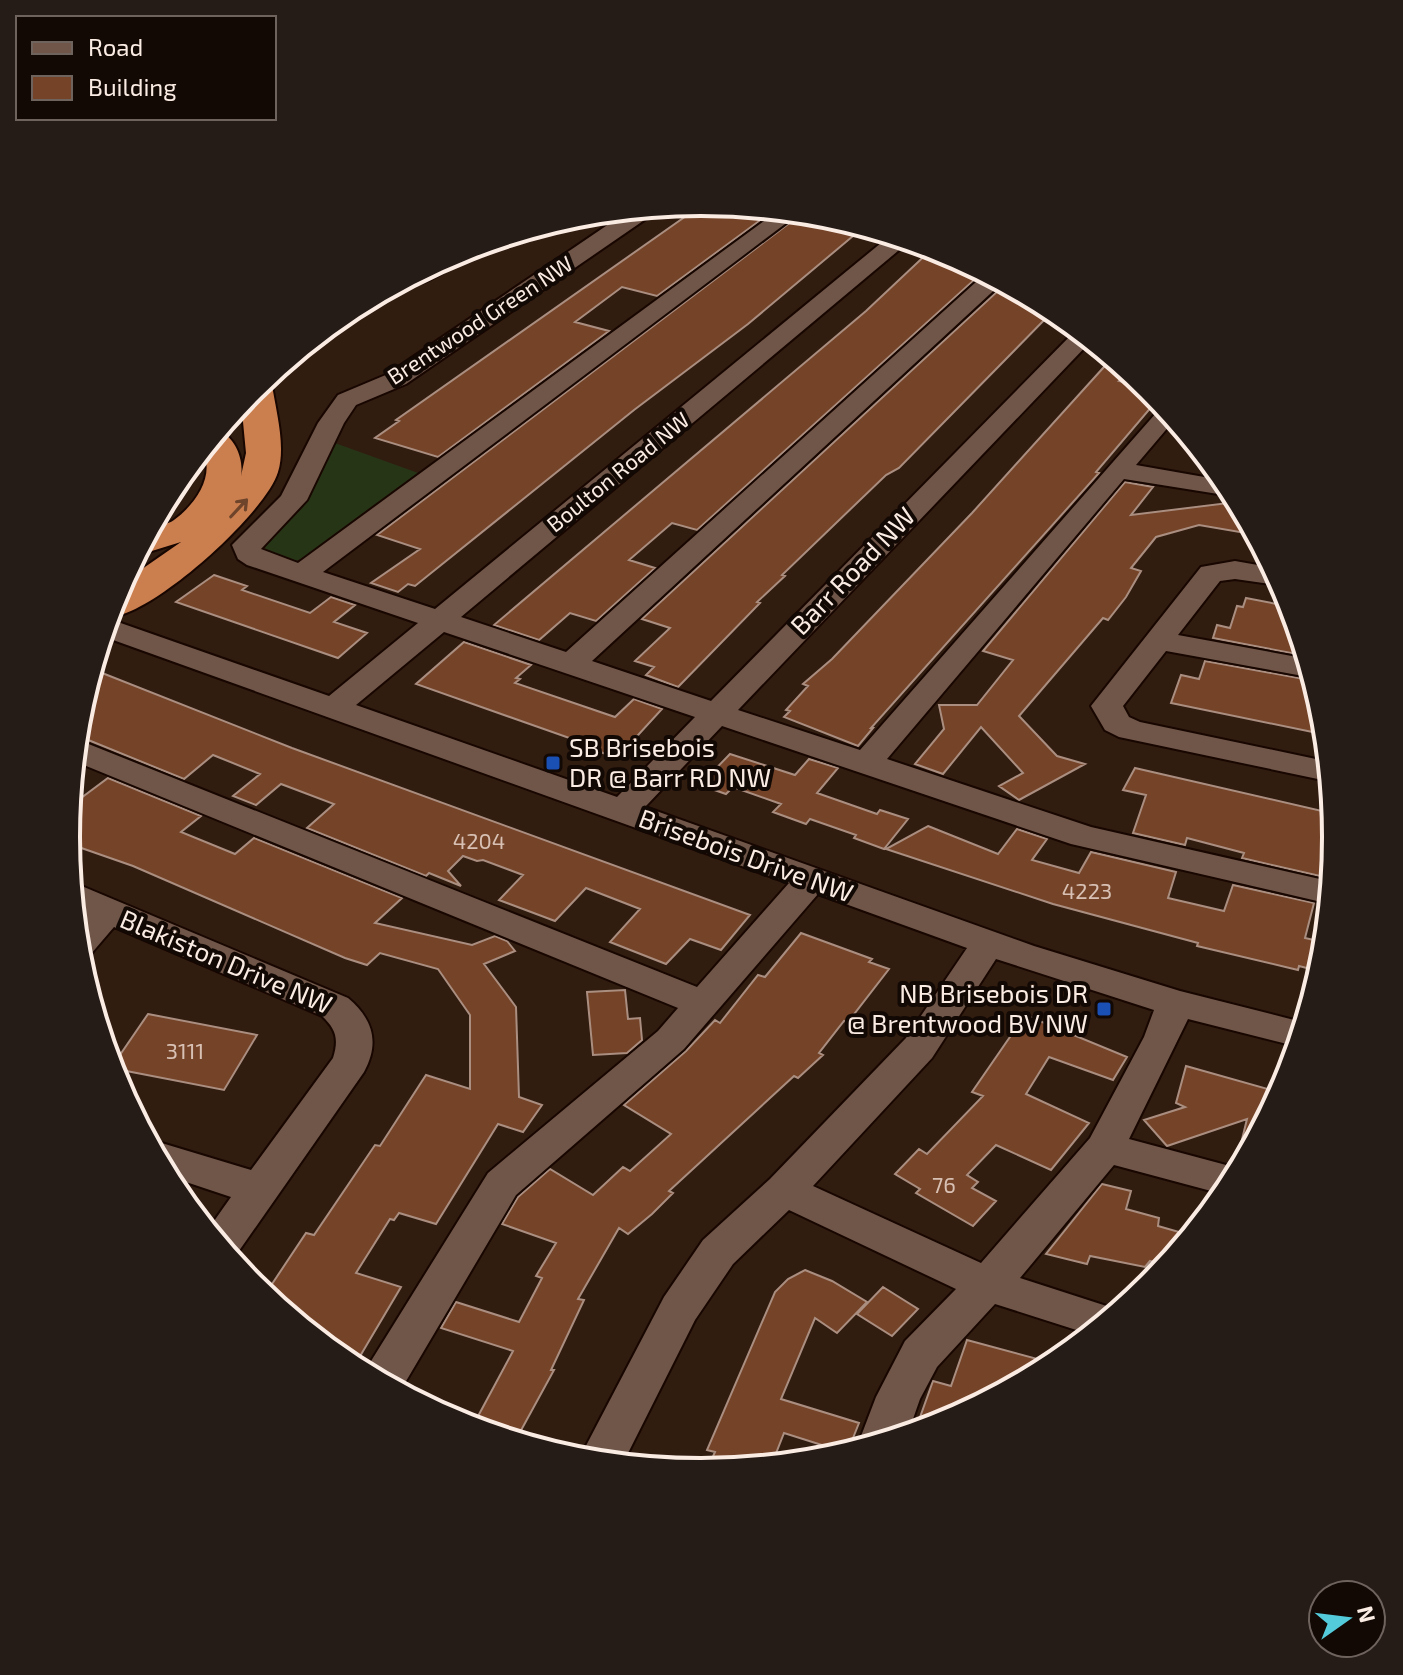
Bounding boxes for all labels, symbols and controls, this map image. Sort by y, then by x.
legend [16,16,276,120]
text: Road [88,32,143,61]
text: Building [88,72,177,101]
street label: Brentwood Green NW [382,249,577,389]
street label: Boulton Road NW [541,406,694,537]
one-way arrow [229,499,248,518]
street label: Barr Road NW [783,500,920,640]
place label: SB Brisebois DR @ Barr RD NW [569,731,771,792]
marker: SB Brisebois DR @ Barr RD NW [544,754,562,772]
street label: Brisebois Drive NW [635,801,858,908]
house number: 4204 [453,827,505,853]
house number: 4223 [1062,877,1112,903]
street label: Blakiston Drive NW [116,902,337,1019]
place label: NB Brisebois DR @ Brentwood BV NW [847,977,1088,1038]
marker: NB Brisebois DR @ Brentwood BV NW [1095,1000,1113,1018]
house number: 3111 [166,1037,204,1063]
house number: 76 [932,1171,956,1197]
north arrow [1307,1579,1387,1659]
text: N [1353,1603,1382,1625]

